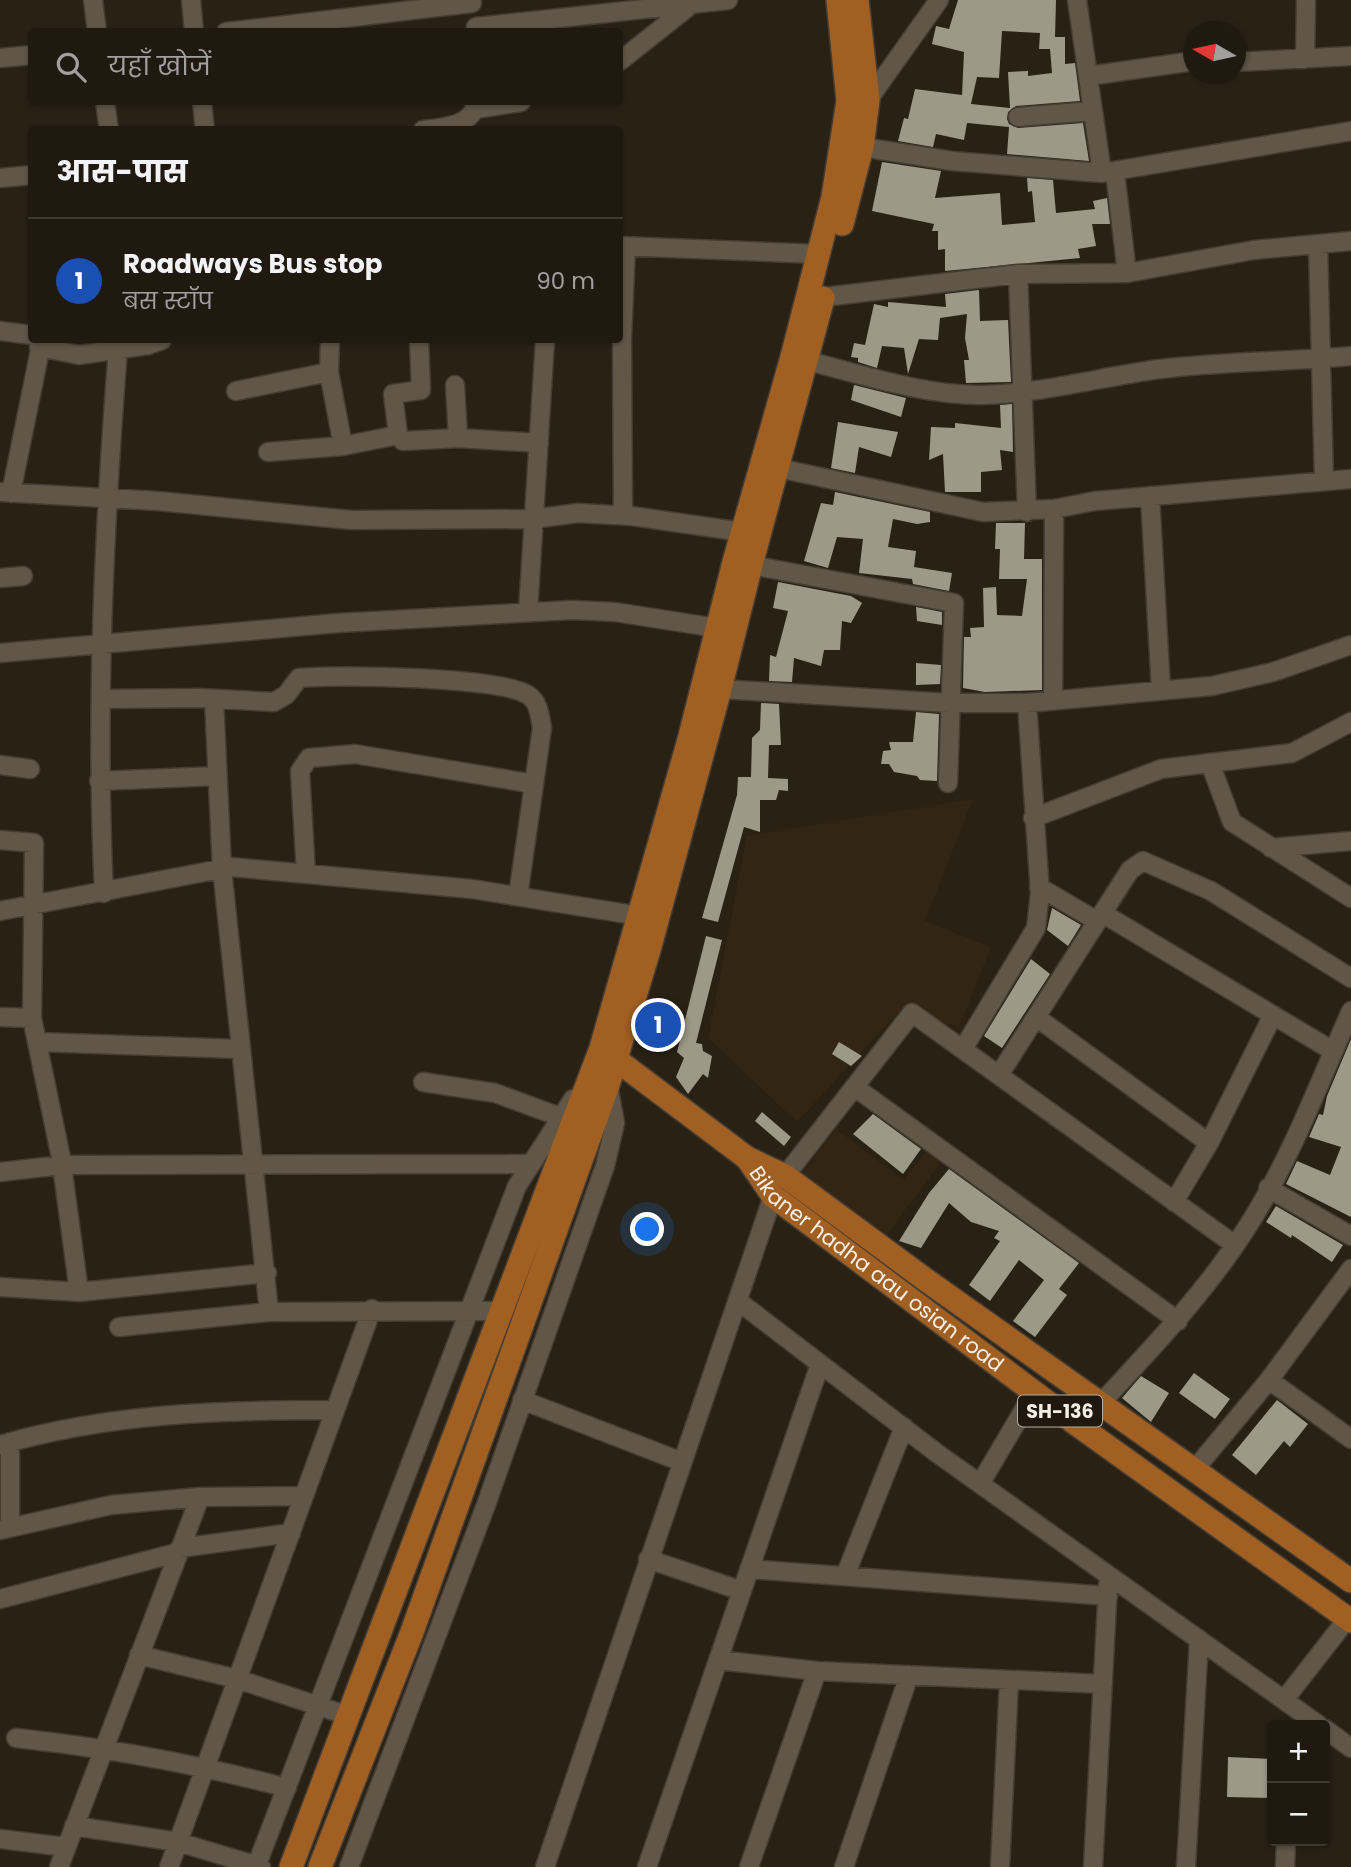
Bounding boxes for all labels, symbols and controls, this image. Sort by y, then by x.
north arrow [1183,21,1246,84]
search box [28,28,623,105]
icon: search [52,48,90,86]
text: यहाँ खोजें [108,48,211,84]
text: आस-पास [56,150,188,193]
text: Roadways Bus stop [123,246,382,282]
text: 1 [75,265,83,297]
text: 90 m [536,265,595,297]
text: बस स्टॉप [123,285,213,317]
pin: 1 [635,999,681,1051]
street label: Bikaner hadha aau osian road [743,1160,1010,1378]
your location [630,1212,664,1246]
road number: SH-136 [1018,1396,1102,1427]
map controls [1267,1720,1330,1846]
button: + [1267,1720,1330,1783]
button: − [1267,1783,1330,1846]

